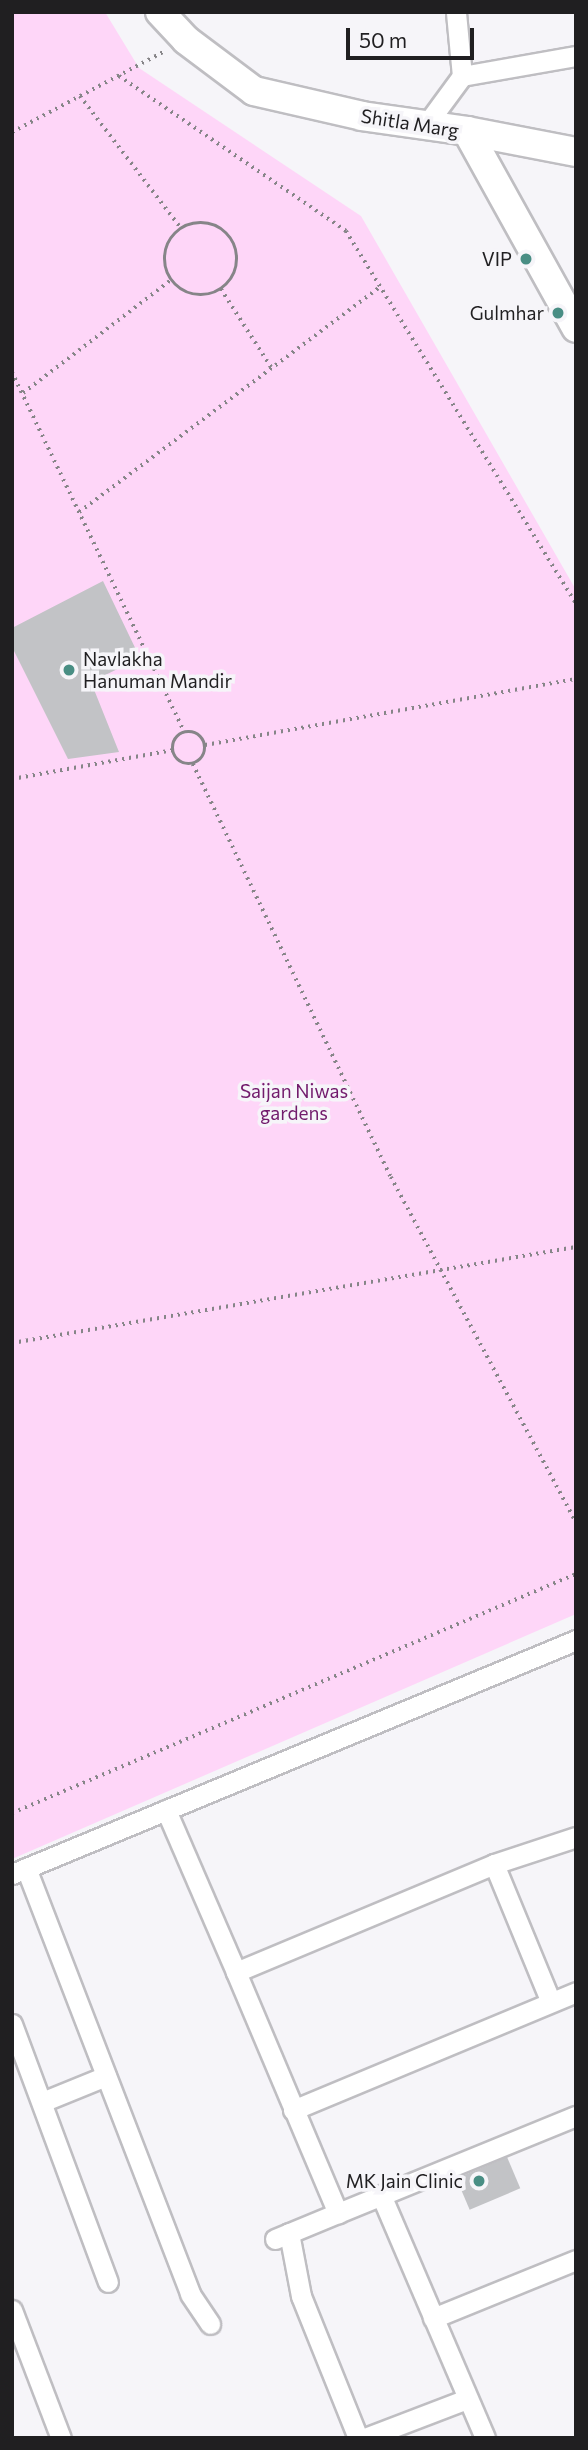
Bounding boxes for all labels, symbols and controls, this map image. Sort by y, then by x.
scale bar [350,14,478,58]
text: 50 m [359,27,407,52]
street label: Shitla Marg [359,104,461,142]
place label: VIP [482,248,512,270]
marker: VIP [518,251,534,267]
place label: Gulmhar [470,302,544,324]
marker: Gulmhar [550,305,566,321]
place label: Navlakha Hanuman Mandir [83,648,232,692]
marker: Navlakha Hanuman Mandir [61,662,77,678]
park label: Saijan Niwas gardens [240,1080,348,1124]
place label: MK Jain Clinic [346,2170,463,2192]
marker: MK Jain Clinic [469,2171,489,2191]

